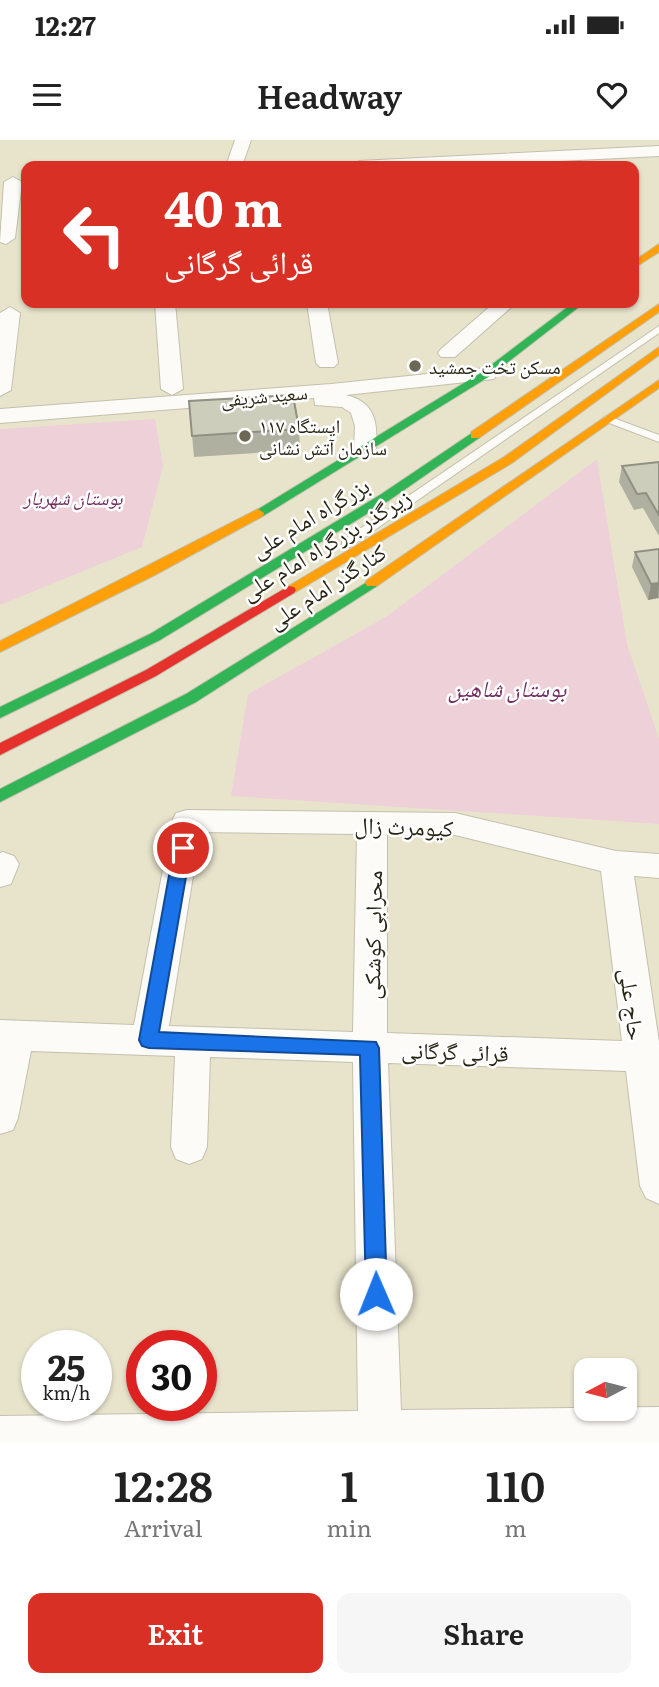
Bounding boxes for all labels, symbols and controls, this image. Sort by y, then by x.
text: 12:27 [35,5,96,44]
text: Headway [257,71,402,119]
icon: menu [28,76,66,114]
icon: heart [593,76,631,114]
text: 40 m [164,169,282,242]
icon: left [49,189,140,280]
text: قرائی گرگانی [164,236,314,284]
place label: مسکن تخت جمشید [429,352,561,380]
marker: مسکن تخت جمشید [407,358,423,374]
street label: سعید شریفی [219,377,309,413]
place label: ایستگاه ۱۱۷ سازمان آتش نشانی [259,411,387,461]
marker: ایستگاه ۱۱۷ سازمان آتش نشانی [237,428,253,444]
street label: بزرگراه امام علی [243,467,375,566]
street label: زیرگذر بزرگراه امام علی [233,479,417,608]
park label: بوستان شهریار [21,483,123,511]
street label: کنارگذر امام علی [260,534,393,637]
park label: بوستان شاهین [448,670,567,704]
street label: کیومرث زال [354,806,454,844]
pin [153,818,213,878]
icon: arrive [164,829,202,867]
street label: محرابی کوشکی [353,870,389,1000]
street label: حاج علی [613,966,655,1042]
street label: قرائی گرگانی [401,1031,509,1069]
position arrow [339,1257,413,1331]
speed limit sign: 30 [126,1330,217,1421]
text: 25 [48,1340,85,1392]
north arrow [574,1358,637,1421]
map controls [574,1358,637,1421]
text: km/h [43,1379,90,1406]
text: 12:28 [114,1453,213,1515]
text: 1 [341,1453,358,1515]
text: 110 [486,1453,545,1515]
text: Arrival [124,1510,203,1544]
text: min [327,1510,372,1544]
text: m [504,1510,527,1544]
button: Exit [28,1593,323,1673]
button: Share [337,1593,631,1673]

